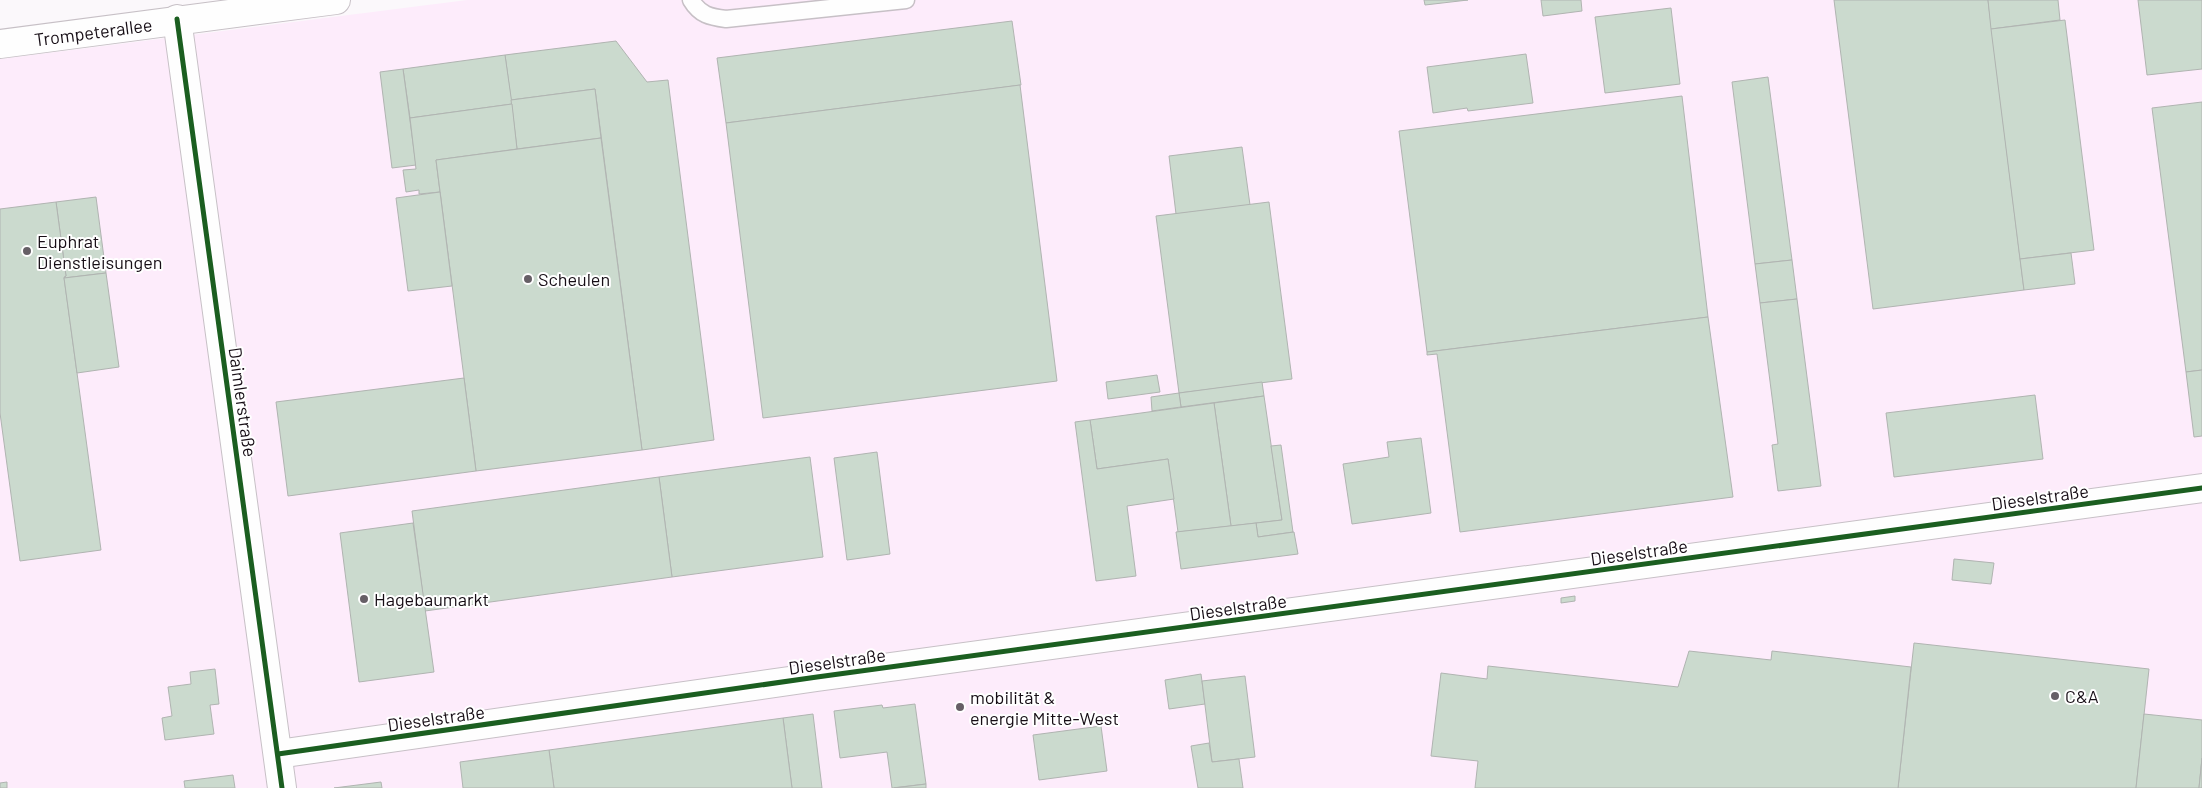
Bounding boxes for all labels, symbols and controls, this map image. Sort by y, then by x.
street label: Trompeterallee [33,13,154,50]
place label: Euphrat Dienstleisungen [37,230,162,273]
marker: Euphrat Dienstleisungen [21,245,33,257]
place label: Scheulen [538,268,610,290]
marker: Scheulen [522,273,534,285]
street label: Daimlerstraße [224,346,262,458]
street label: Dieselstraße [1990,479,2090,515]
street label: Dieselstraße [1589,534,1689,570]
place label: Hagebaumarkt [374,588,489,610]
street label: Dieselstraße [1188,589,1288,625]
marker: Hagebaumarkt [358,593,370,605]
street label: Dieselstraße [787,643,887,679]
place label: C&A [2065,685,2099,707]
place label: mobilität & energie Mitte-West [970,686,1119,729]
marker: C&A [2049,690,2061,702]
street label: Dieselstraße [386,700,486,736]
marker: mobilität & energie Mitte-West [954,701,966,713]

